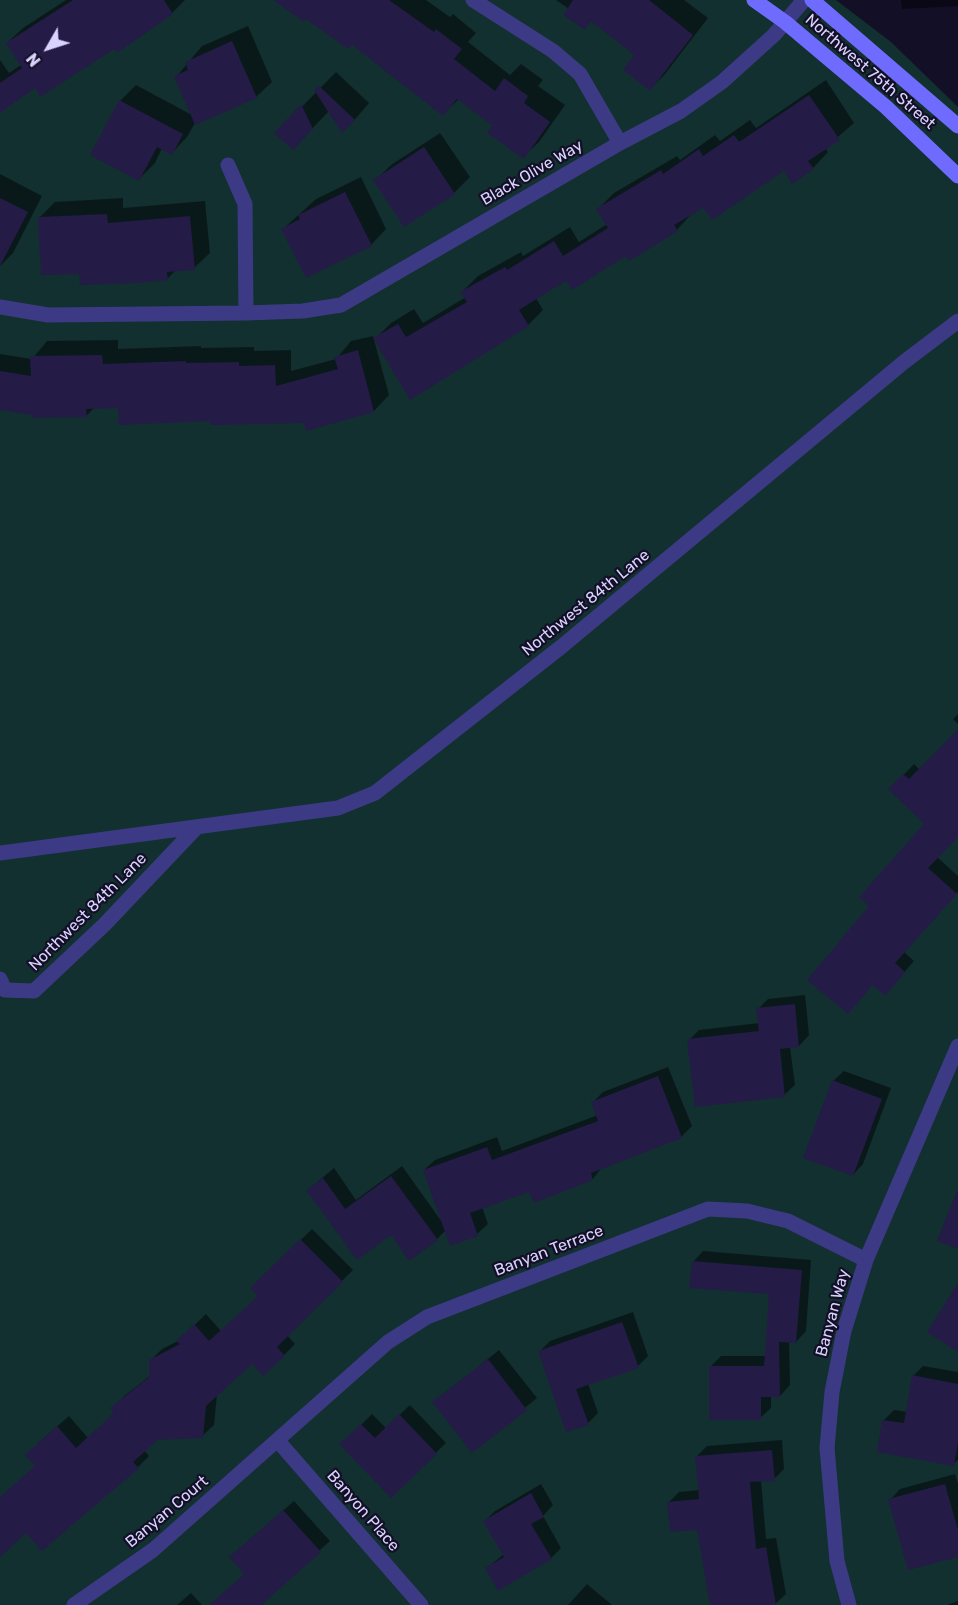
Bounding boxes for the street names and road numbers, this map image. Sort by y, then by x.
street label: Northwest 75th Street [801,10,939,134]
street label: Black Olive Way [478,136,586,210]
street label: Northwest 84th Lane [518,546,654,660]
street label: Northwest 84th Lane [25,849,151,975]
street label: Banyan Terrace [492,1221,606,1281]
street label: Banyan Way [812,1267,854,1359]
street label: Banyon Place [323,1467,403,1555]
street label: Banyan Court [122,1472,212,1552]

